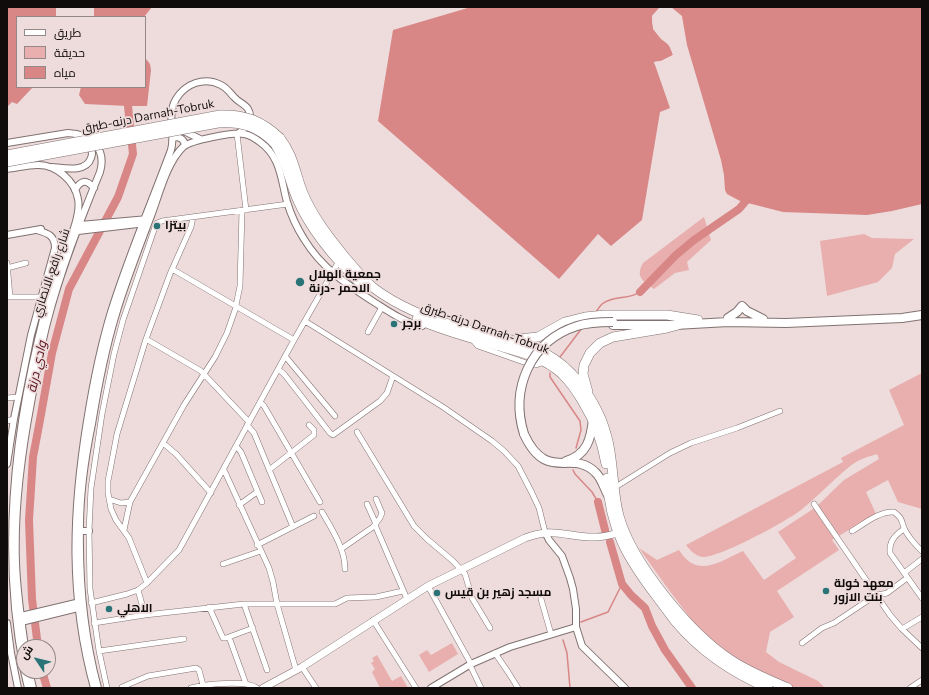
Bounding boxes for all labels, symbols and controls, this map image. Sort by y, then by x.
legend [16,16,146,88]
text: طريق [54,25,81,41]
text: حديقة [54,45,85,61]
text: مياه [54,65,76,81]
street label: درنه-طبرق Darnah-Tobruk [80,97,216,137]
place label: بيتزا [165,219,186,233]
marker: بيتزا [152,221,162,231]
street label: شارع رافع الانصاري [30,227,74,319]
place label: جمعية الهلال الاحمر -درنة [309,268,381,296]
marker: جمعية الهلال الاحمر -درنة [294,276,306,288]
street label: درنه-طبرق Darnah-Tobruk [419,300,551,358]
place label: برجر [402,317,421,331]
marker: برجر [389,319,399,329]
water label: وادي درنة [25,340,51,394]
place label: معهد خولة بنت الازور [834,577,894,605]
place label: مسجد زهير بن قيس [445,586,551,600]
marker: معهد خولة بنت الازور [821,586,831,596]
marker: مسجد زهير بن قيس [432,588,442,598]
place label: الاهلي [117,602,152,616]
marker: الاهلي [104,604,114,614]
north arrow [16,639,56,679]
text: ش [16,642,37,662]

